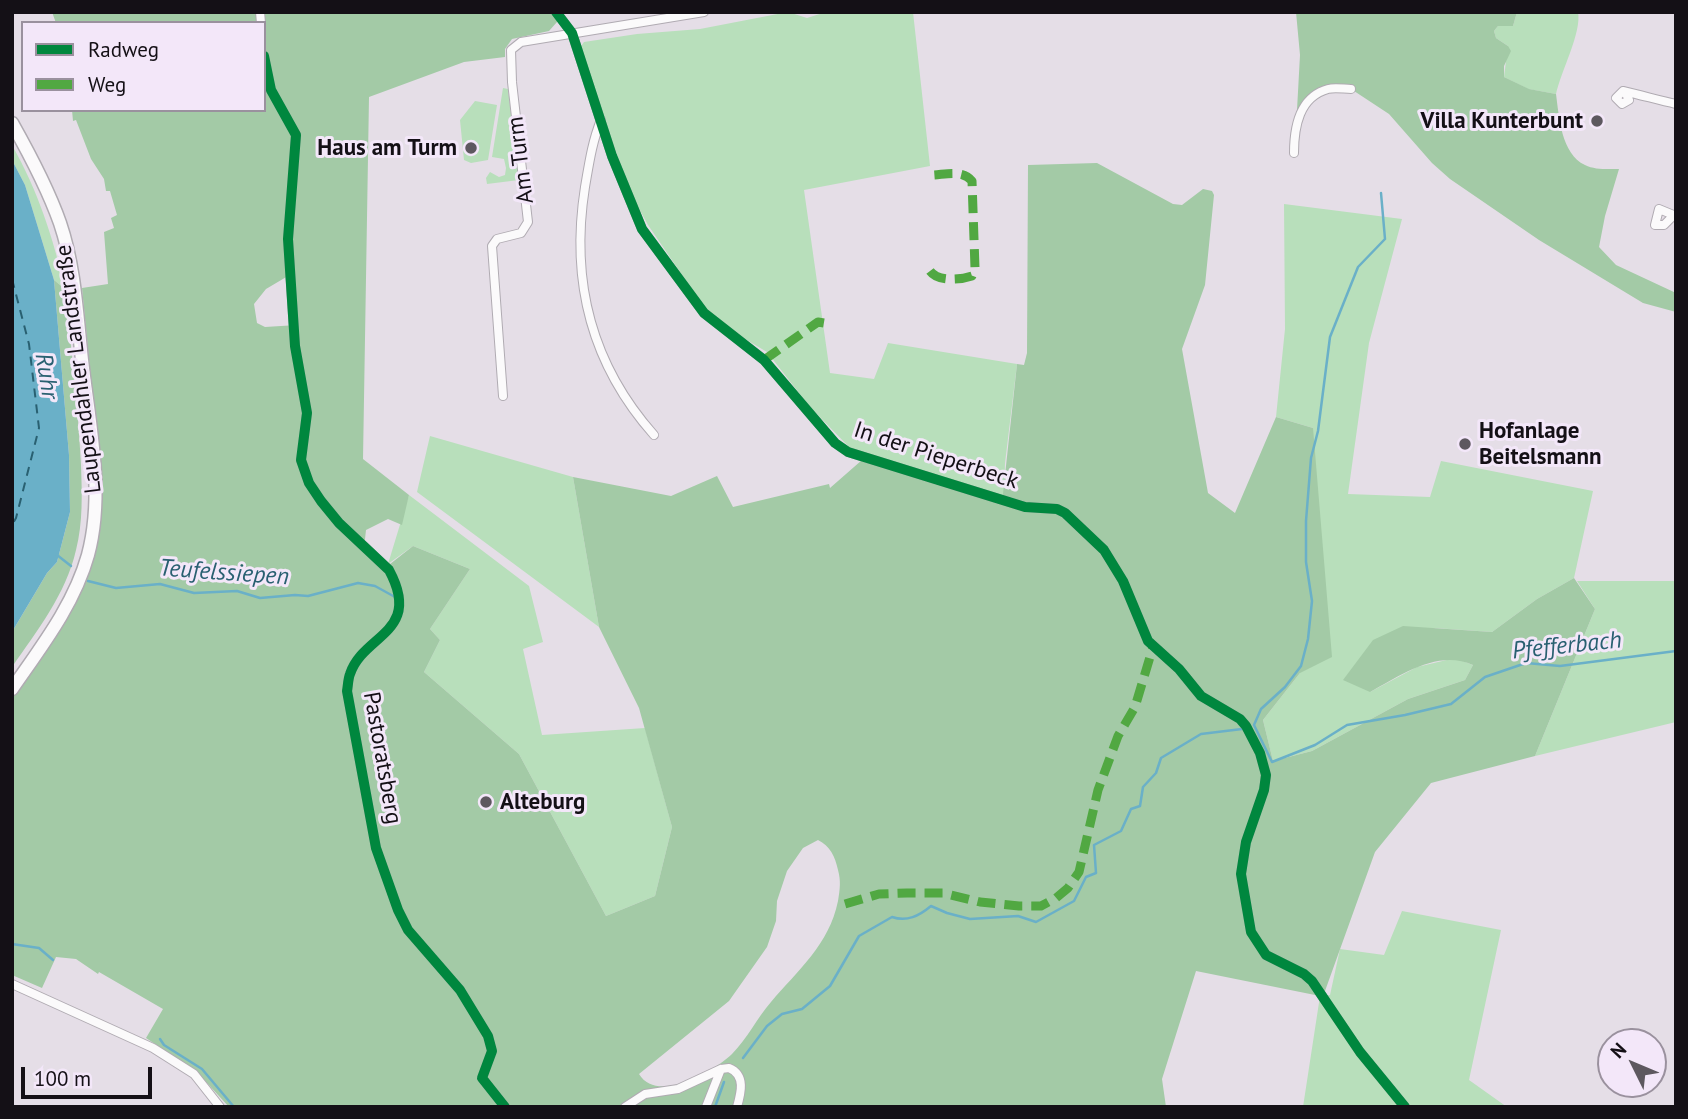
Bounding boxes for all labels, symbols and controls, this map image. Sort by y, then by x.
legend [21,21,266,112]
text: Radweg [88,36,159,63]
text: Weg [88,71,126,98]
place label: Villa Kunterbunt [1421,107,1583,135]
marker: Villa Kunterbunt [1589,113,1605,129]
street label: Am Turm [502,115,540,205]
place label: Haus am Turm [317,134,457,162]
marker: Haus am Turm [463,140,479,156]
street label: Laupendahler Landstraße [50,243,108,495]
water label: Ruhr [28,351,64,401]
street label: In der Pieperbeck [850,416,1022,496]
place label: Hofanlage Beitelsmann [1479,417,1602,471]
marker: Hofanlage Beitelsmann [1457,436,1473,452]
water label: Teufelssiepen [158,554,290,592]
water label: Pfefferbach [1511,626,1623,666]
street label: Pastoratsberg [357,690,407,826]
place label: Alteburg [500,788,585,816]
marker: Alteburg [478,794,494,810]
north arrow [1597,1028,1667,1098]
text: N [1605,1037,1631,1063]
scale bar [24,1052,156,1096]
text: 100 m [34,1065,91,1092]

